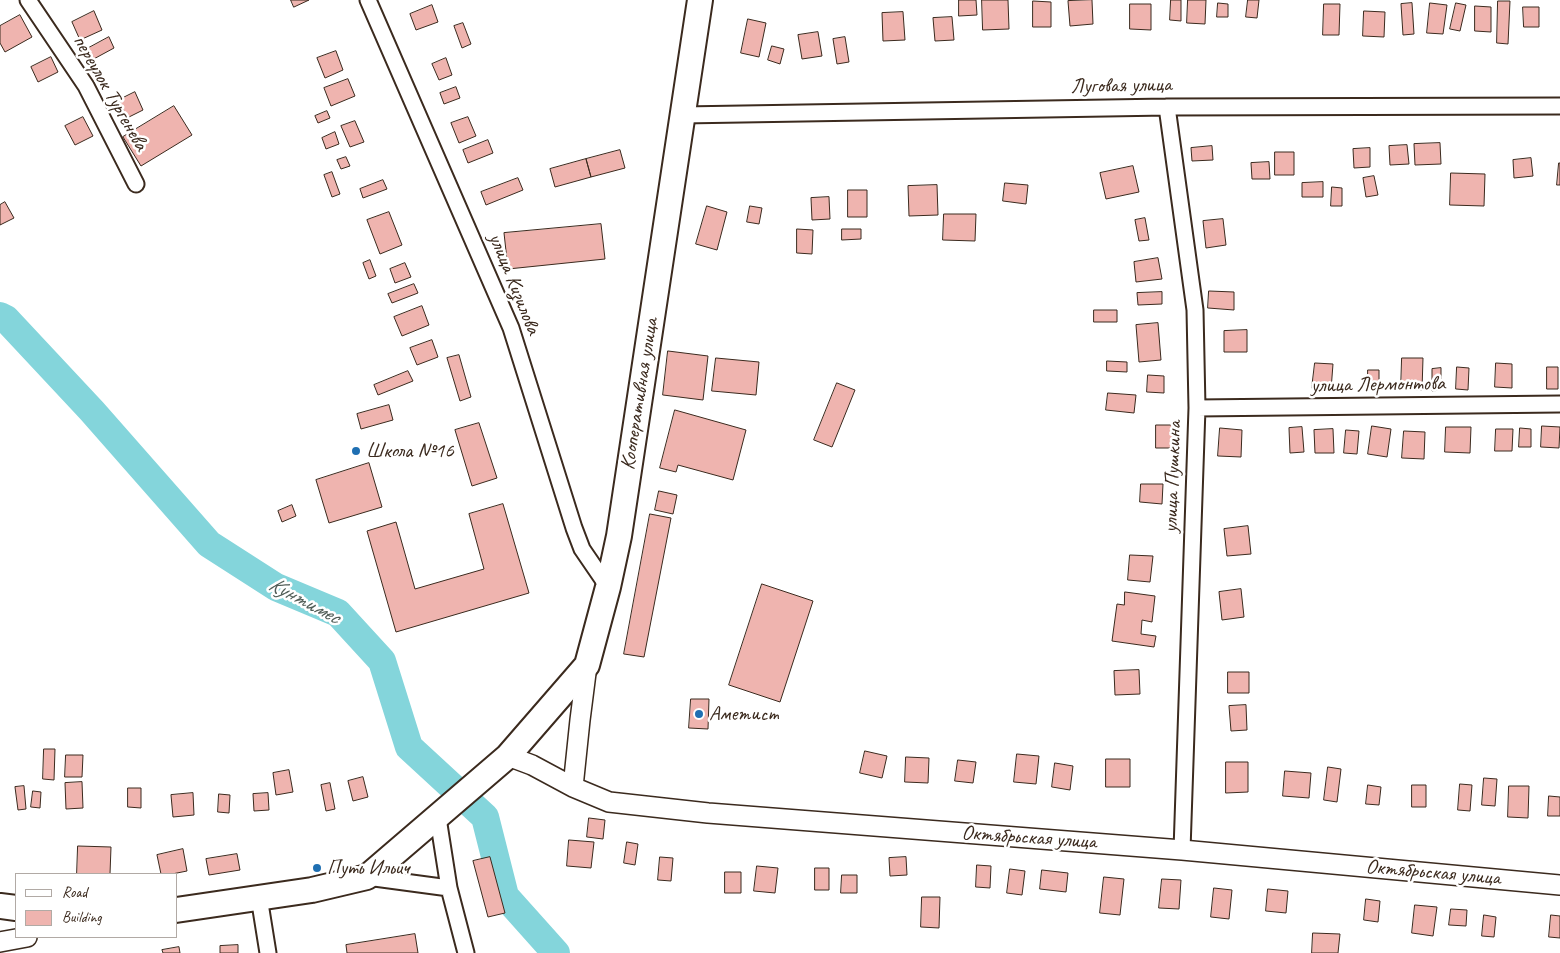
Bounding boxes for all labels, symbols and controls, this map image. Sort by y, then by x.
street label: переулок Тургенева [67,30,153,156]
street label: Луговая улица [1070,73,1172,99]
street label: улица Кизилова [482,230,546,338]
street label: Кооперативная улица [616,316,664,472]
street label: улица Лермонтова [1311,371,1445,399]
street label: улица Пушкина [1158,421,1188,533]
place label: Школа №16 [366,438,454,464]
marker: Школа №16 [350,445,362,457]
water label: Кунтимес [264,571,344,631]
place label: Аметист [709,701,778,727]
marker: Аметист [693,708,705,720]
street label: Октябрьская улица [961,821,1097,855]
place label: Путь Ильич [327,855,409,881]
street label: Октябрьская улица [1365,855,1501,891]
marker: Путь Ильич [311,862,323,874]
legend [15,873,178,938]
text: Road [62,883,87,902]
text: Building [62,908,101,927]

